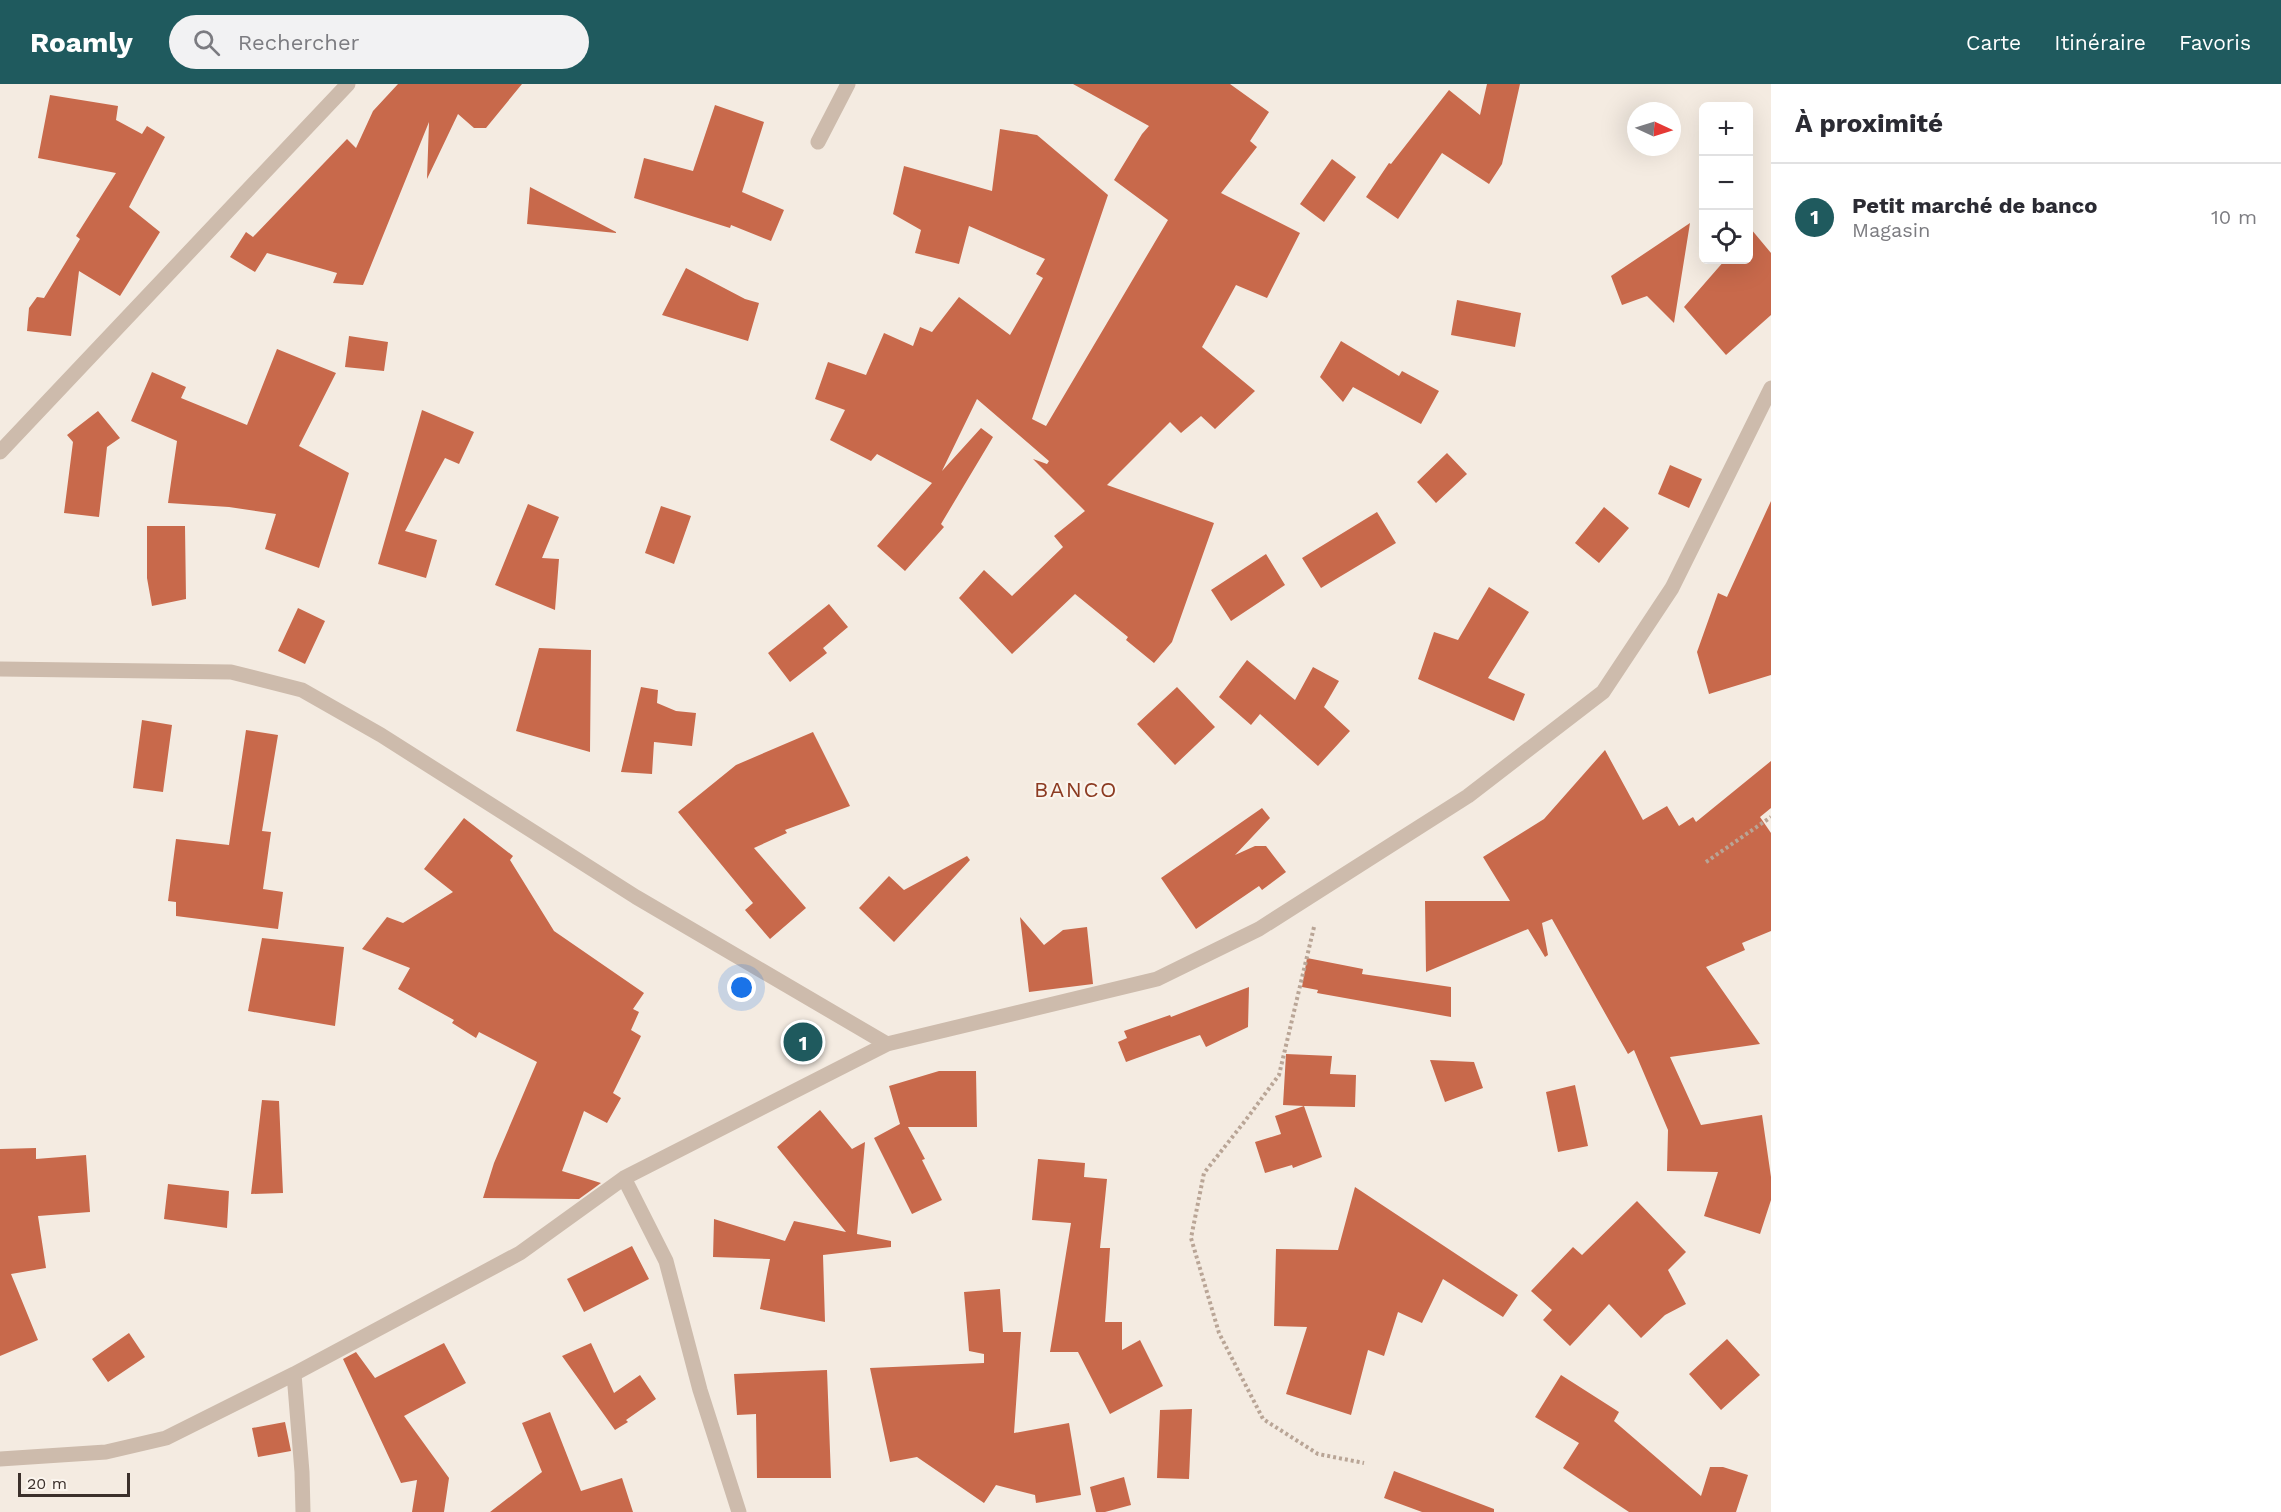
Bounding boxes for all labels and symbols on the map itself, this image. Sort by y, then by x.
north arrow [1627,102,1681,156]
district label: BANCO [1034,777,1118,802]
your location [727,973,756,1002]
pin: 1 [784,1020,822,1064]
scale bar [18,1470,130,1498]

